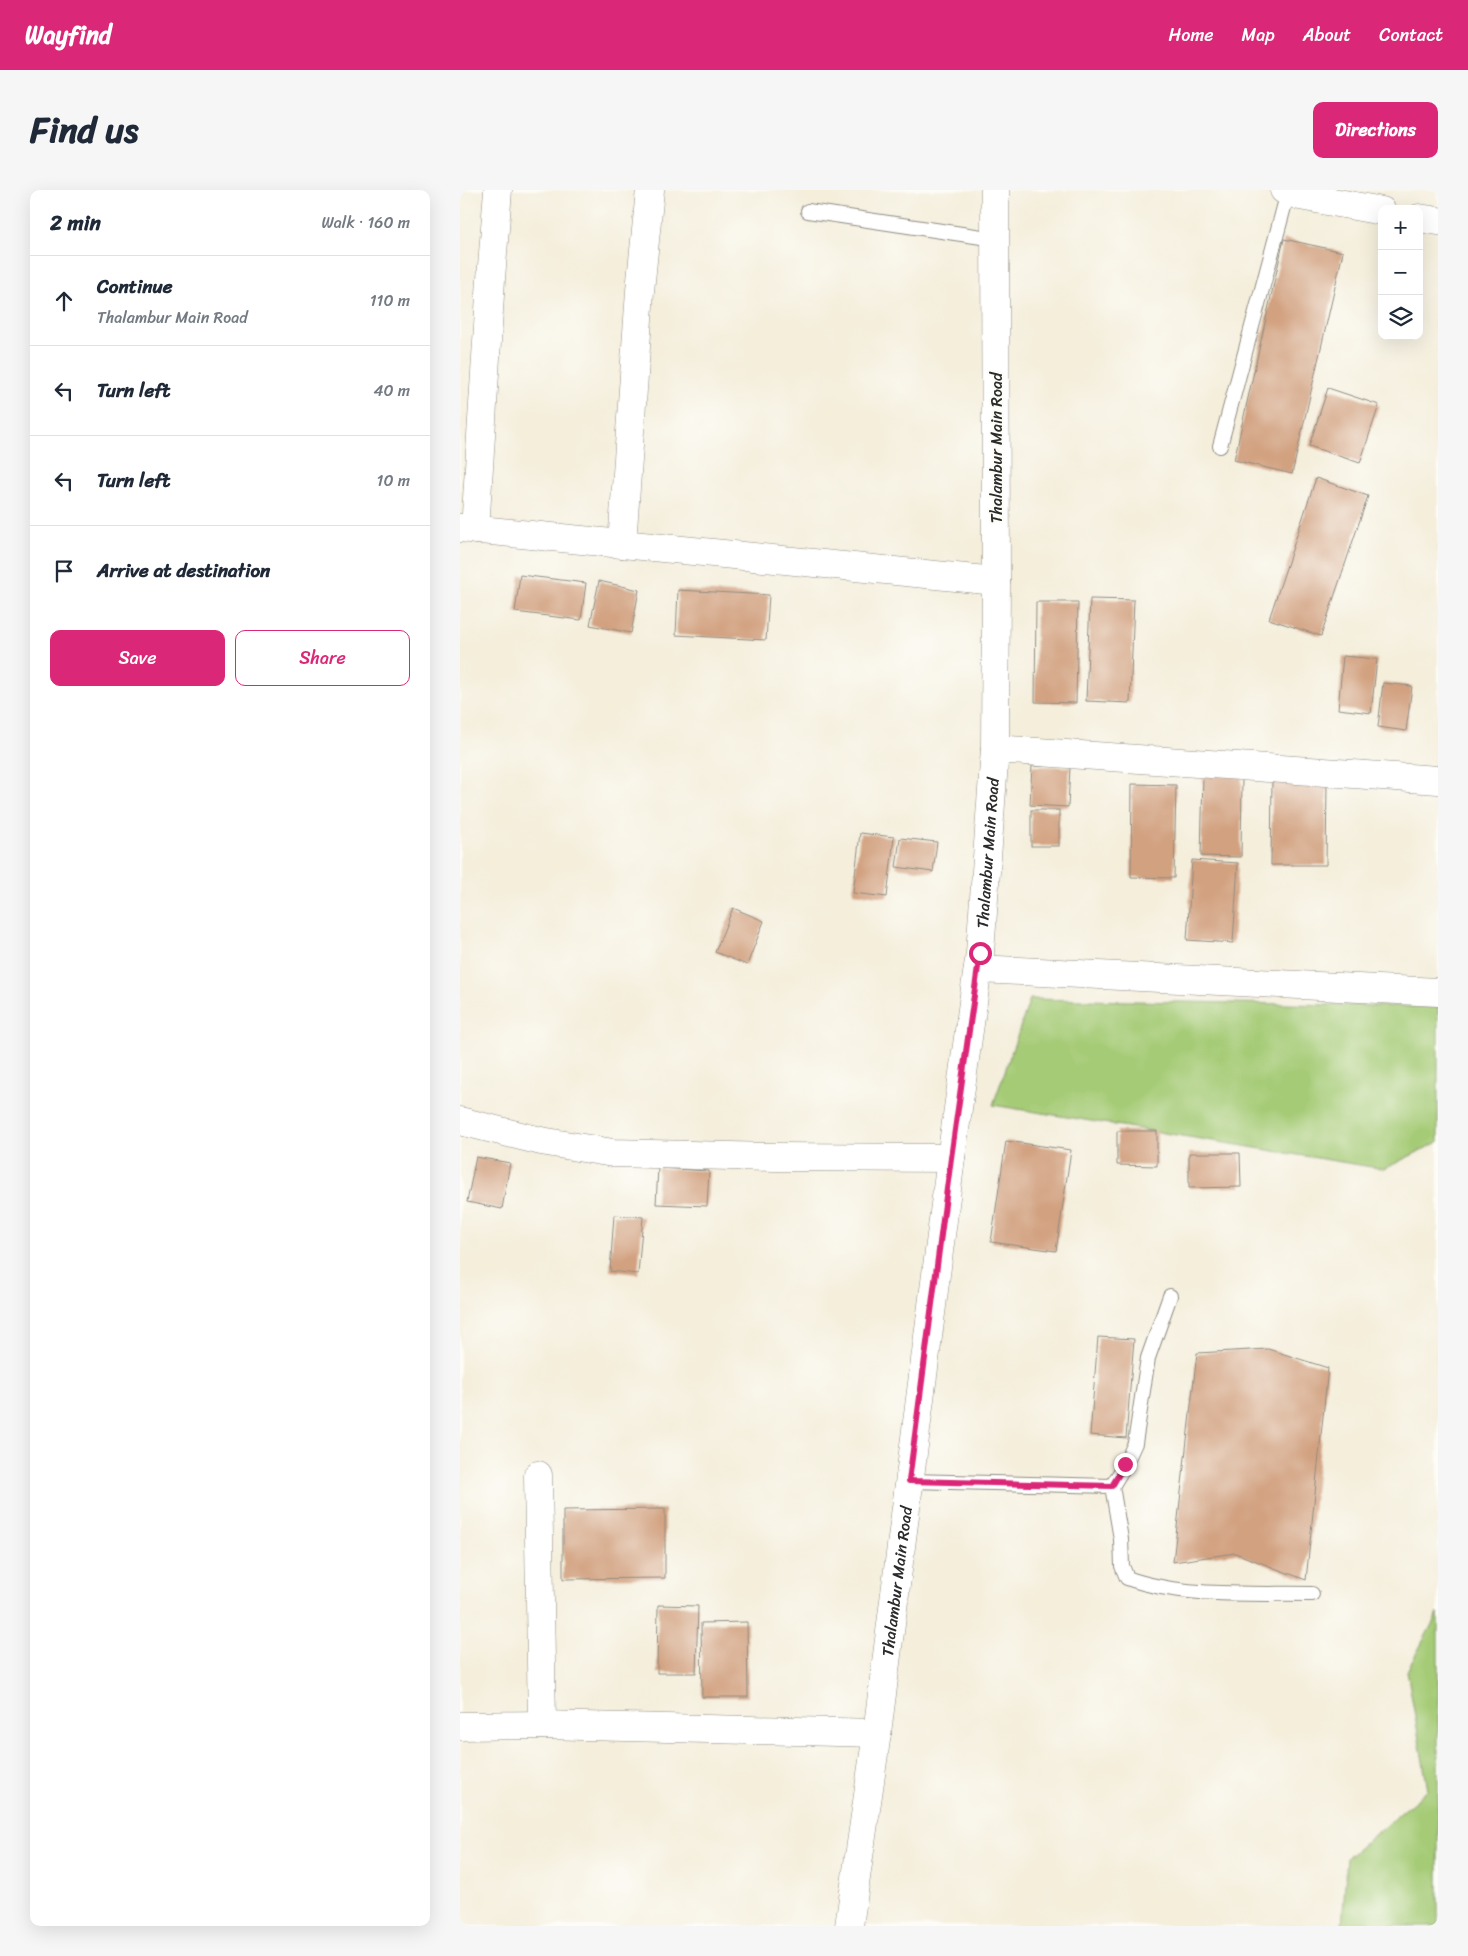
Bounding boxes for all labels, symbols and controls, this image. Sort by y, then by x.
text: Wayfind [25,14,111,56]
text: Home [1169,19,1214,51]
text: Map [1242,19,1275,51]
text: About [1303,19,1351,51]
text: Contact [1379,19,1443,51]
text: Find us [30,99,138,161]
button: Directions [1313,102,1438,158]
text: 2 min [50,204,101,242]
map controls [1378,205,1423,340]
button: + [1378,205,1423,250]
text: Walk · 160 m [321,208,410,237]
button: − [1378,250,1423,295]
text: Continue [97,270,173,303]
text: 110 m [370,286,410,315]
icon: ahead [50,287,78,315]
button: layers [1378,295,1423,340]
text: Thalambur Main Road [97,303,248,332]
street label: Thalambur Main Road [982,371,1011,523]
text: Turn left [97,374,170,407]
text: 40 m [373,376,410,405]
icon: left [50,377,78,405]
text: Turn left [97,464,170,497]
text: 10 m [377,466,410,495]
icon: left [50,467,78,495]
text: Arrive at destination [97,554,270,587]
icon: arrive [50,557,78,585]
button: Save [50,630,225,686]
button: Share [235,630,410,686]
street label: Thalambur Main Road [967,775,1007,929]
route start [969,942,992,965]
route end [1114,1453,1137,1476]
street label: Thalambur Main Road [873,1503,921,1658]

